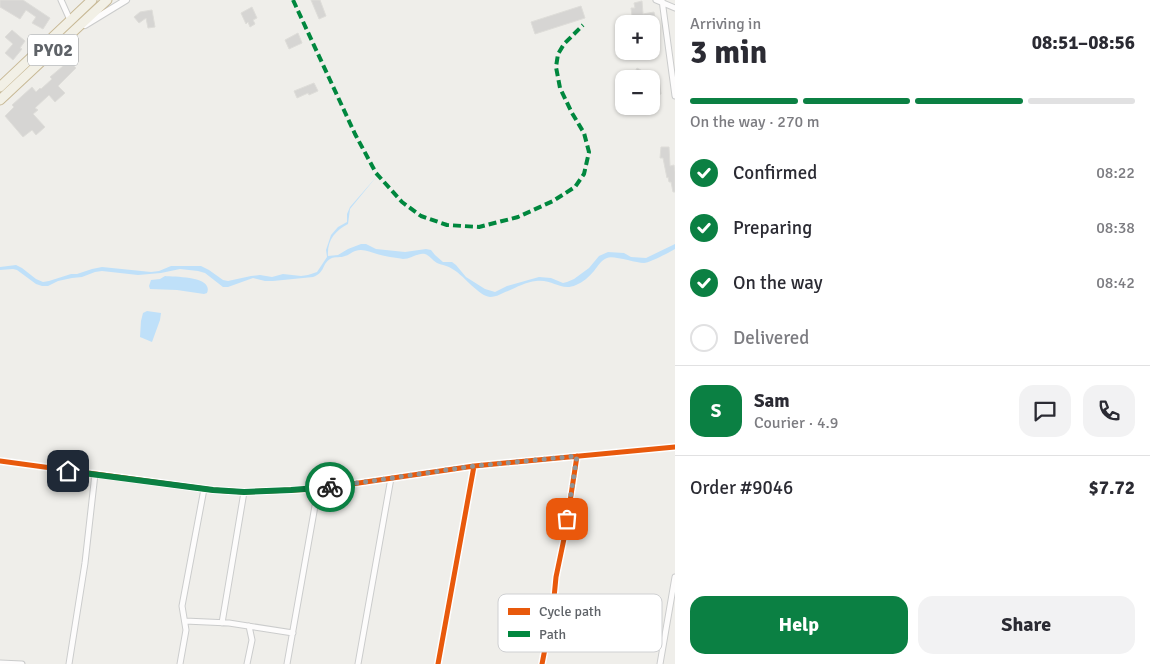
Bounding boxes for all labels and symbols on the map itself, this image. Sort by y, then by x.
road number: PY02 [28,34,78,66]
pin [47,450,89,492]
courier [305,462,355,512]
pin [546,498,588,540]
legend [498,594,662,652]
text: Cycle path [539,603,601,620]
text: Path [539,626,566,643]

